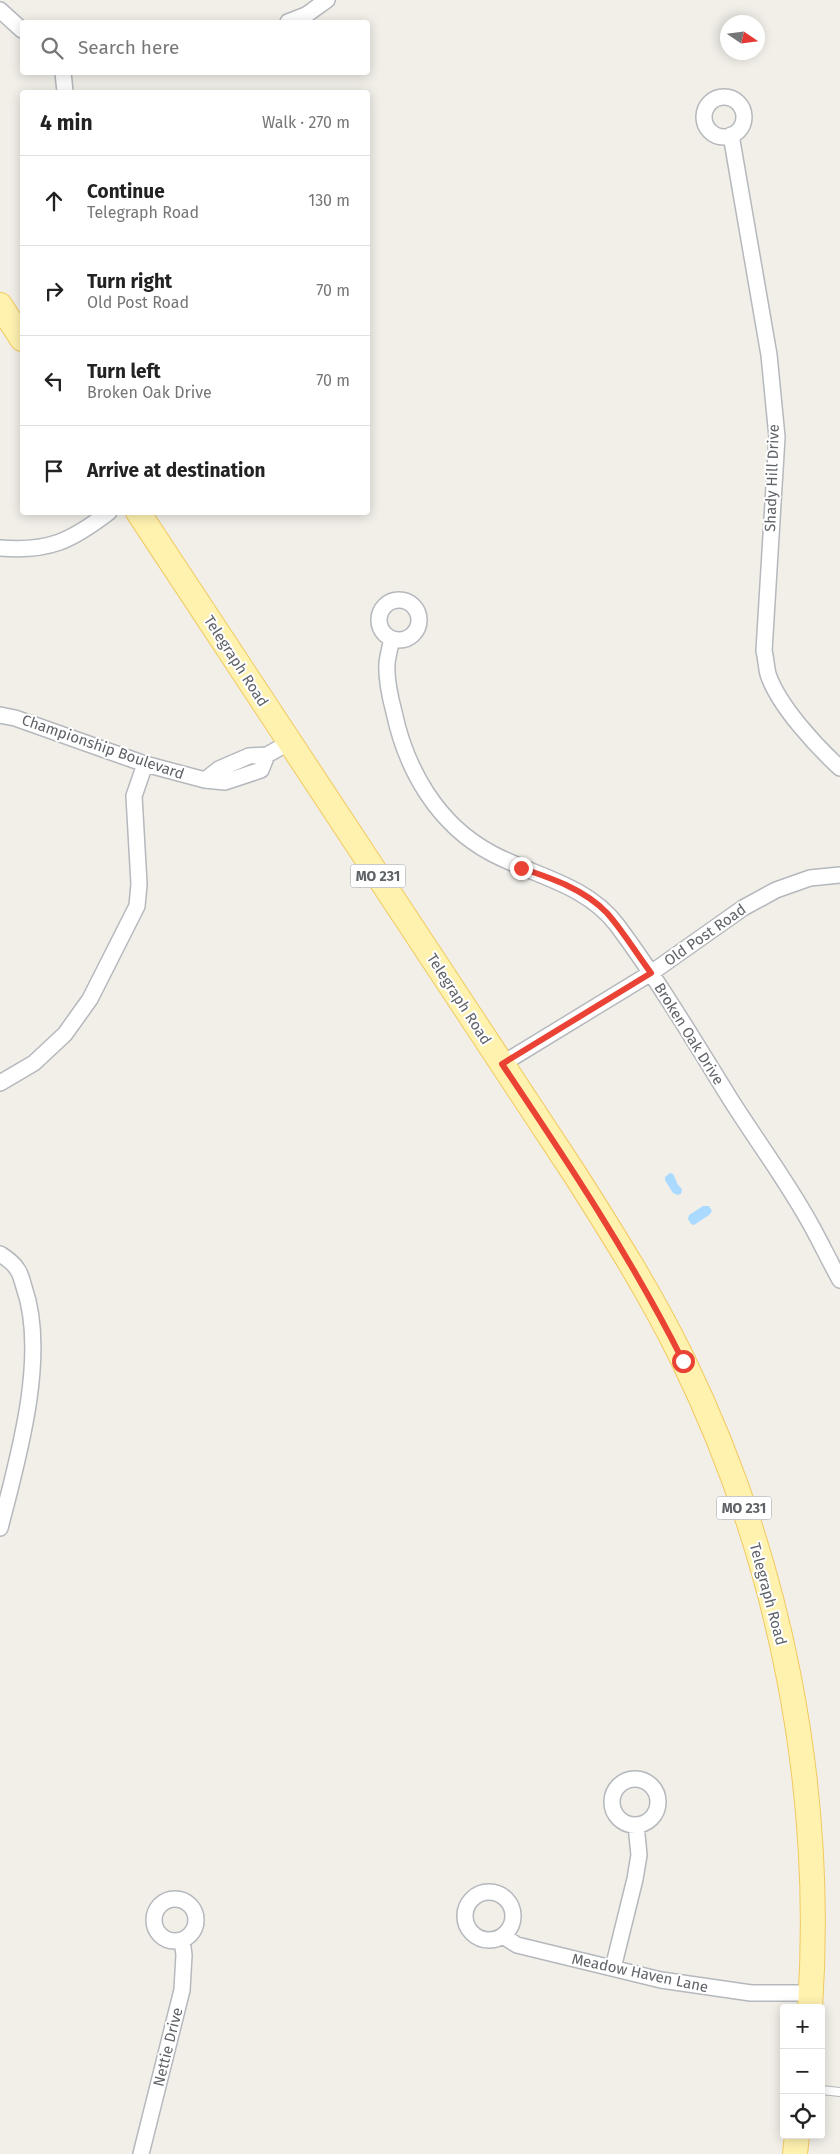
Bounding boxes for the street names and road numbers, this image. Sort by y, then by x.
street label: Shady Hill Drive [761,424,783,532]
street label: Telegraph Road [200,612,272,710]
street label: Championship Boulevard [20,711,186,783]
road number: MO 231 [350,864,406,888]
street label: Old Post Road [661,900,749,970]
street label: Telegraph Road [423,950,495,1048]
street label: Broken Oak Drive [650,980,728,1088]
road number: MO 231 [716,1496,772,1520]
street label: Telegraph Road [746,1541,790,1647]
street label: Meadow Haven Lane [570,1950,710,1996]
street label: Nettie Drive [149,2006,187,2088]

